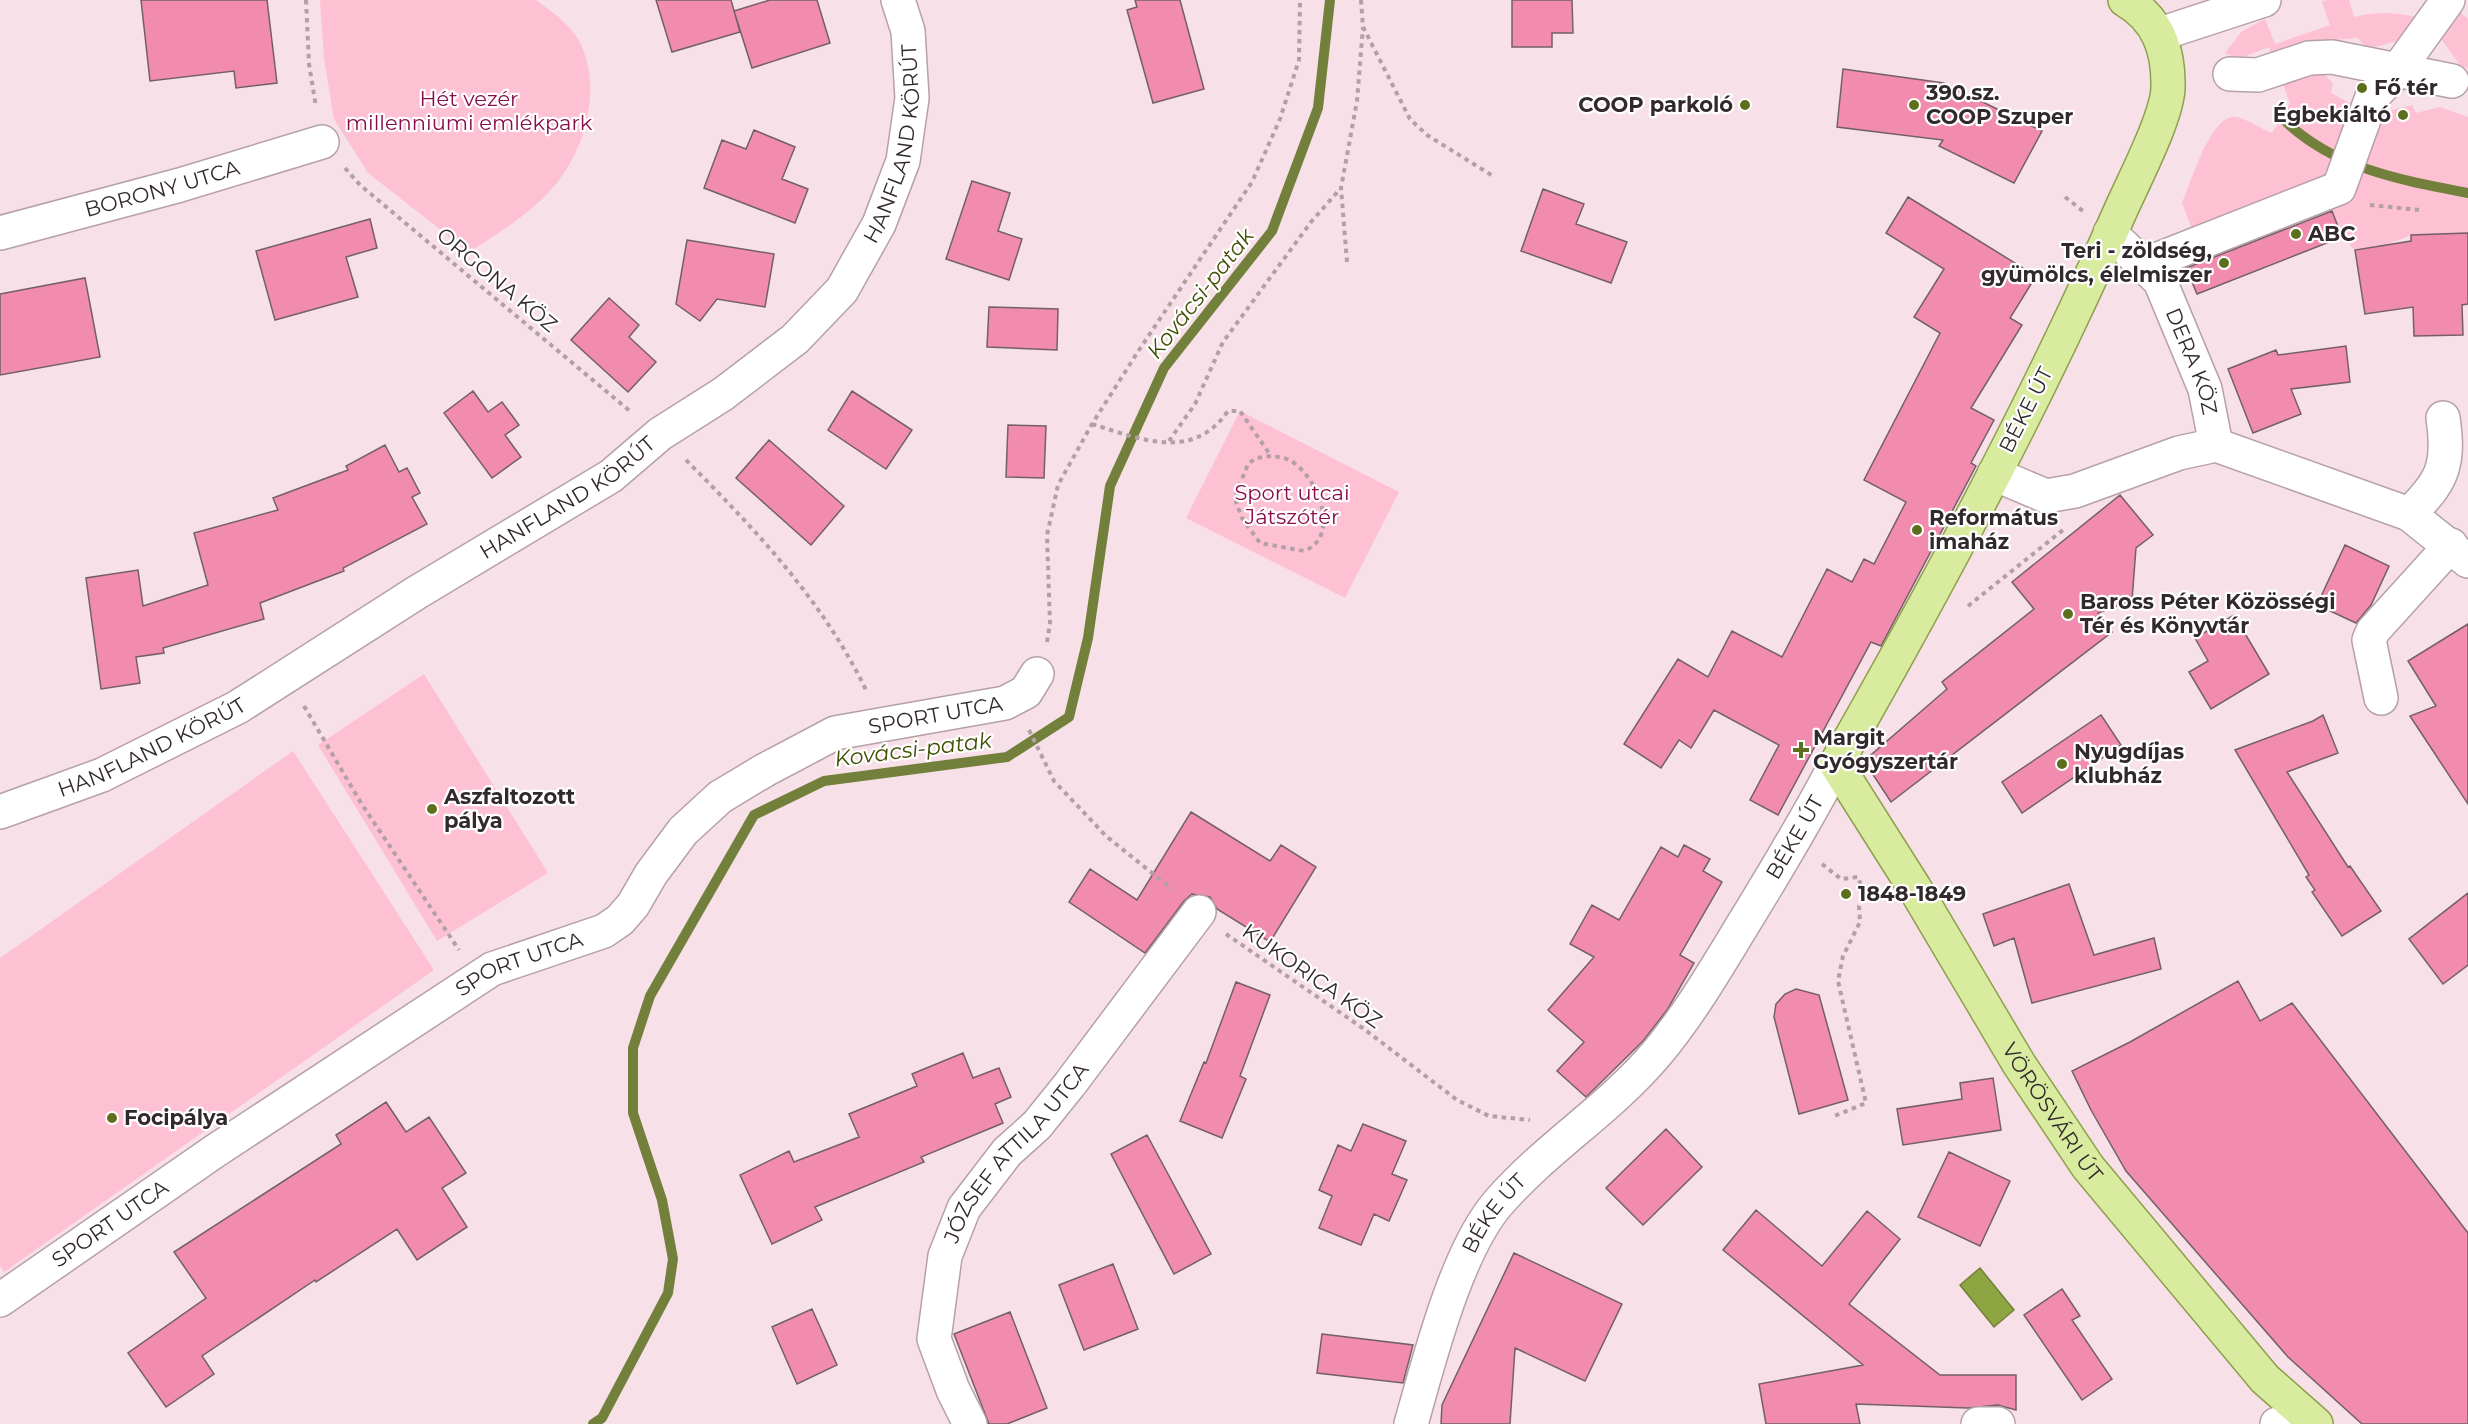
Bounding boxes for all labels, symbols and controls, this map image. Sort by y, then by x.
street label: HANFLAND KÖRÚT [858,43,924,248]
place label: Fő tér [2374,75,2438,100]
place label: 390.sz. COOP Szuper [1925,80,2073,129]
marker: Fő tér [2355,81,2369,95]
park label: Hét vezér millenniumi emlékpark [346,86,593,135]
place label: COOP parkoló [1578,92,1733,117]
marker: COOP parkoló [1738,98,1752,112]
marker: 390.sz. COOP Szuper [1907,98,1921,112]
place label: Égbekiáltó [2273,102,2391,127]
marker: Égbekiáltó [2396,108,2410,122]
street label: BORONY UTCA [82,154,243,222]
place label: ABC [2307,221,2355,246]
street label: ORGONA KÖZ [432,222,563,337]
water label: Kovácsi-patak [1141,222,1260,364]
marker: ABC [2289,227,2303,241]
place label: Teri - zöldség, gyümölcs, élelmiszer [1981,238,2212,287]
marker: Teri - zöldség, gyümölcs, élelmiszer [2217,256,2231,270]
street label: DERA KÖZ [2161,304,2223,417]
street label: BÉKE ÚT [1993,363,2058,457]
street label: HANFLAND KÖRÚT [475,431,660,564]
park label: Sport utcai Játszótér [1234,480,1350,529]
place label: Református imaház [1929,505,2058,554]
marker: Református imaház [1910,523,1924,537]
place label: Baross Péter Közösségi Tér és Könyvtár [2080,589,2336,638]
marker: Baross Péter Közösségi Tér és Könyvtár [2061,607,2075,621]
street label: SPORT UTCA [866,690,1005,739]
street label: HANFLAND KÖRÚT [54,692,250,802]
place label: Margit Gyógyszertár [1813,725,1958,774]
water label: Kovácsi-patak [833,726,994,773]
place label: Nyugdíjas klubház [2074,739,2184,788]
marker: Margit Gyógyszertár [1794,743,1808,757]
marker: Nyugdíjas klubház [2055,757,2069,771]
place label: Aszfaltozott pálya [443,784,575,833]
street label: BÉKE ÚT [1760,791,1828,884]
marker: Aszfaltozott pálya [425,802,439,816]
place label: 1848-1849 [1858,881,1966,906]
marker: 1848-1849 [1839,887,1853,901]
street label: KUKORICA KÖZ [1238,918,1387,1033]
street label: SPORT UTCA [451,926,587,1002]
street label: VÖRÖSVÁRI ÚT [1997,1038,2108,1187]
street label: JÓZSEF ATTILA UTCA [938,1057,1094,1247]
place label: Focipálya [124,1105,228,1130]
marker: Focipálya [105,1111,119,1125]
street label: BÉKE ÚT [1456,1168,1531,1257]
street label: SPORT UTCA [47,1174,174,1272]

